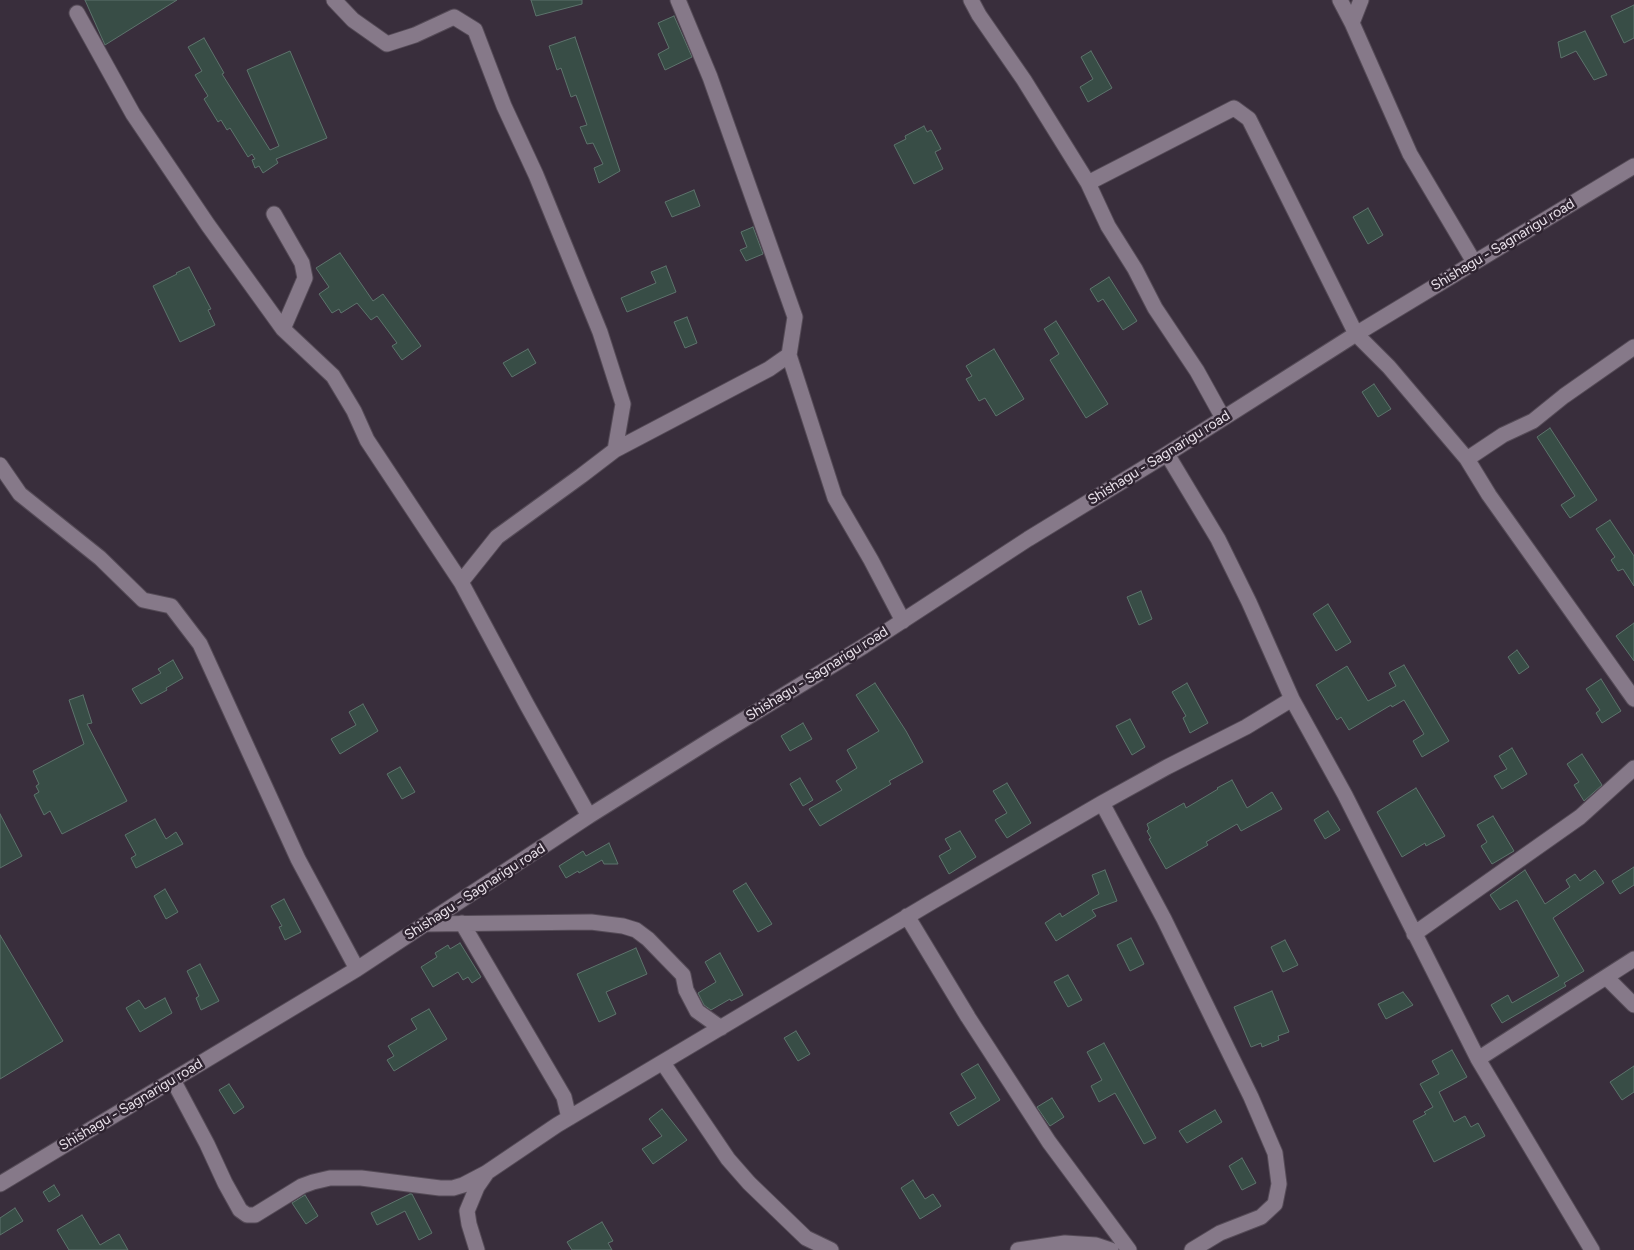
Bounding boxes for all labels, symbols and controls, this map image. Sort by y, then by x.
street label: Shishagu - Sagnarigu road [1428,195,1578,295]
street label: Shishagu - Sagnarigu road [1085,407,1233,509]
street label: Shishagu - Sagnarigu road [743,623,891,725]
street label: Shishagu - Sagnarigu road [401,840,549,944]
street label: Shishagu - Sagnarigu road [56,1055,206,1155]

